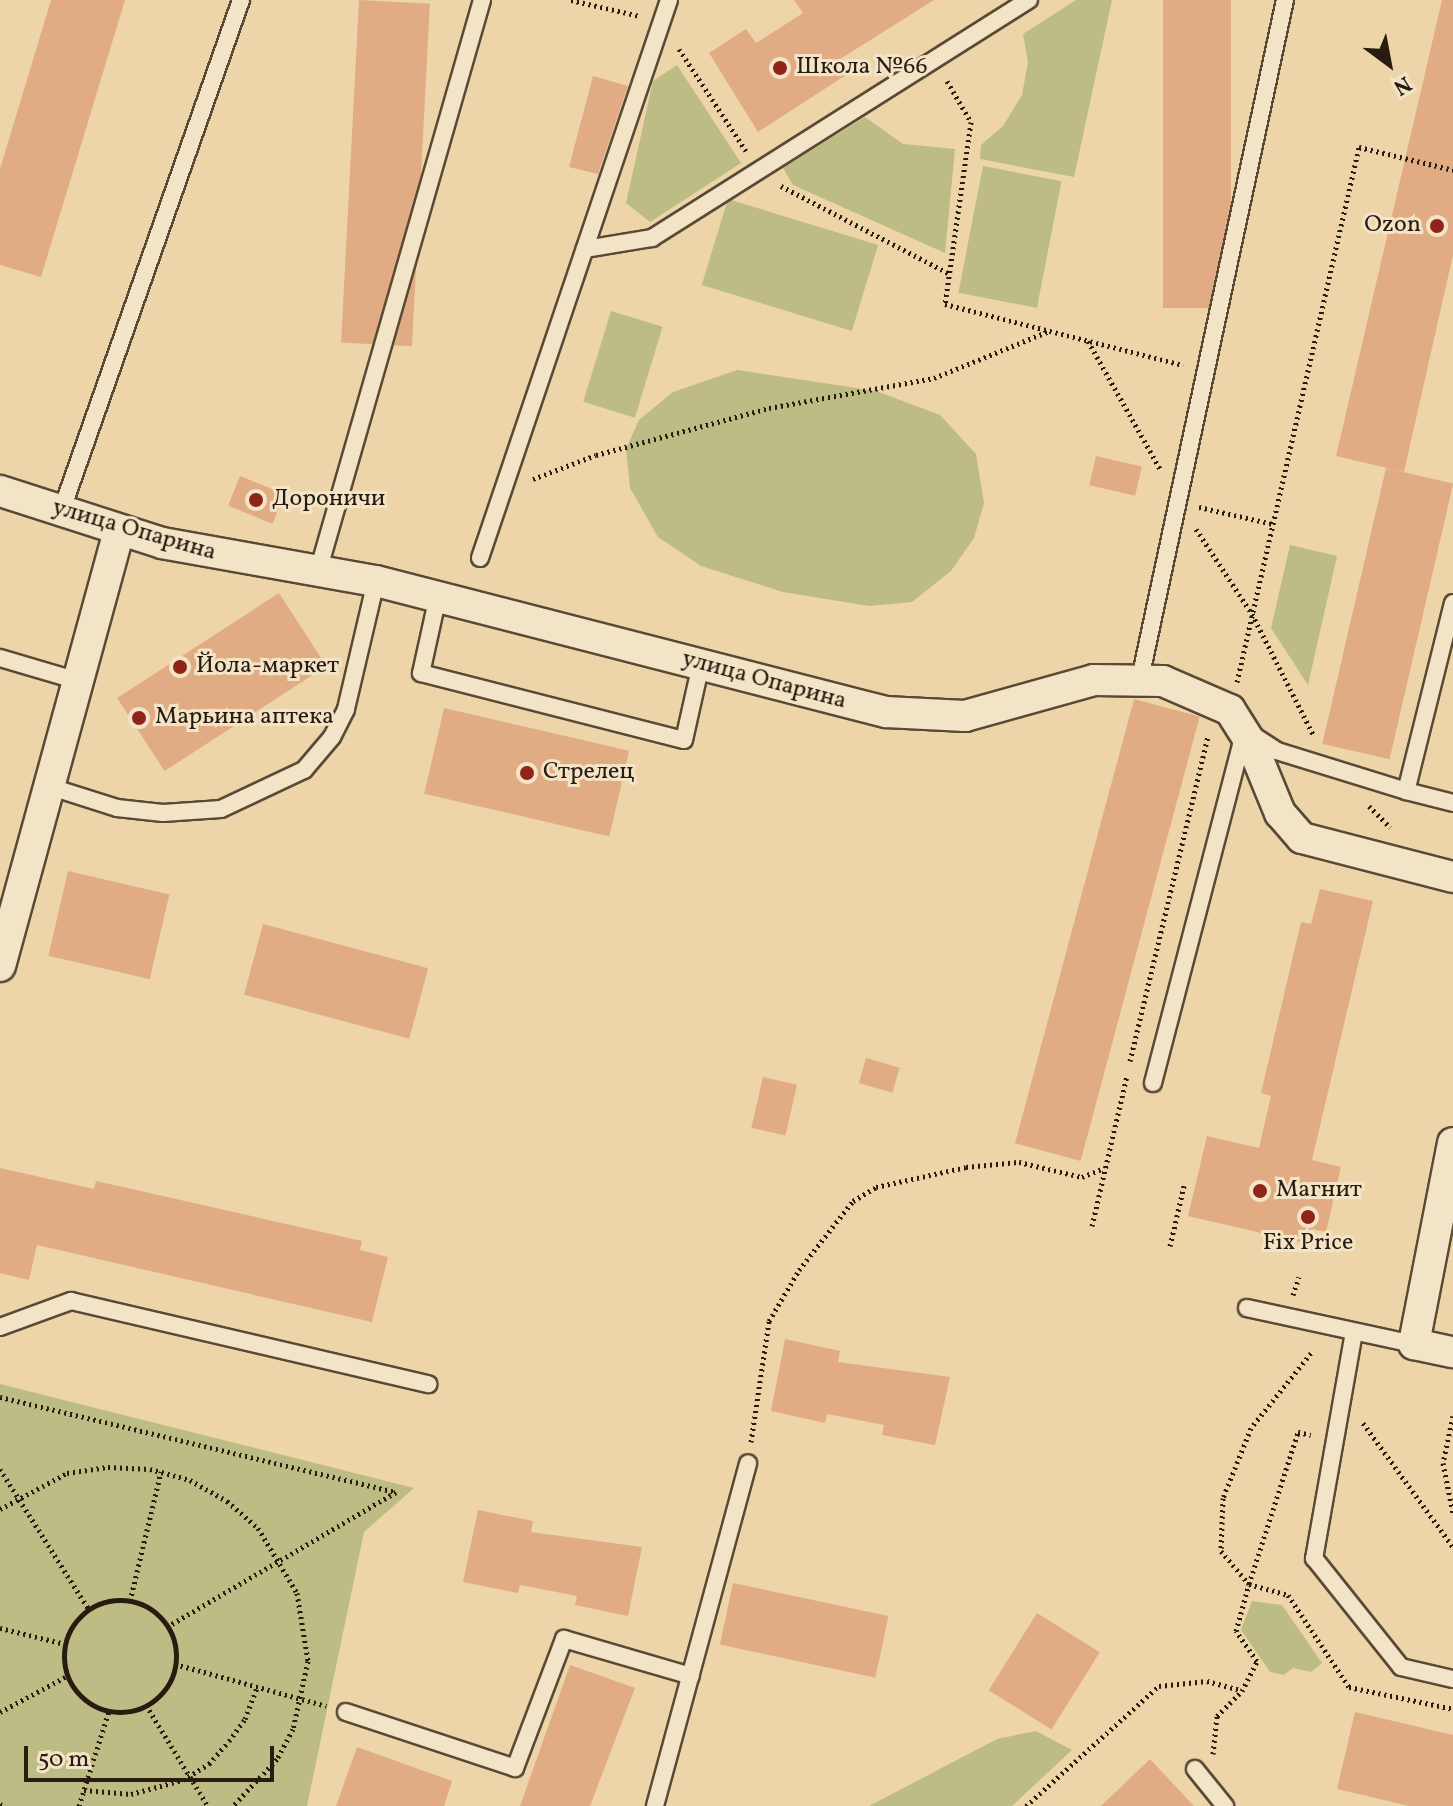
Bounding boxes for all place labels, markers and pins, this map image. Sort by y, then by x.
place label: Школа №66 [796,54,928,82]
marker: Школа №66 [771,59,789,77]
place label: Ozon [1364,212,1421,240]
marker: Ozon [1428,217,1446,235]
place label: Дороничи [272,486,385,514]
marker: Дороничи [247,491,265,509]
place label: Йола-маркет [196,653,339,681]
marker: Йола-маркет [171,658,189,676]
place label: Марьина аптека [155,704,334,732]
marker: Марьина аптека [130,709,148,727]
place label: Стрелец [543,759,634,787]
marker: Стрелец [518,764,536,782]
place label: Магнит [1276,1177,1362,1205]
marker: Магнит [1251,1182,1269,1200]
marker: Fix Price [1299,1208,1317,1226]
place label: Fix Price [1263,1230,1353,1258]

